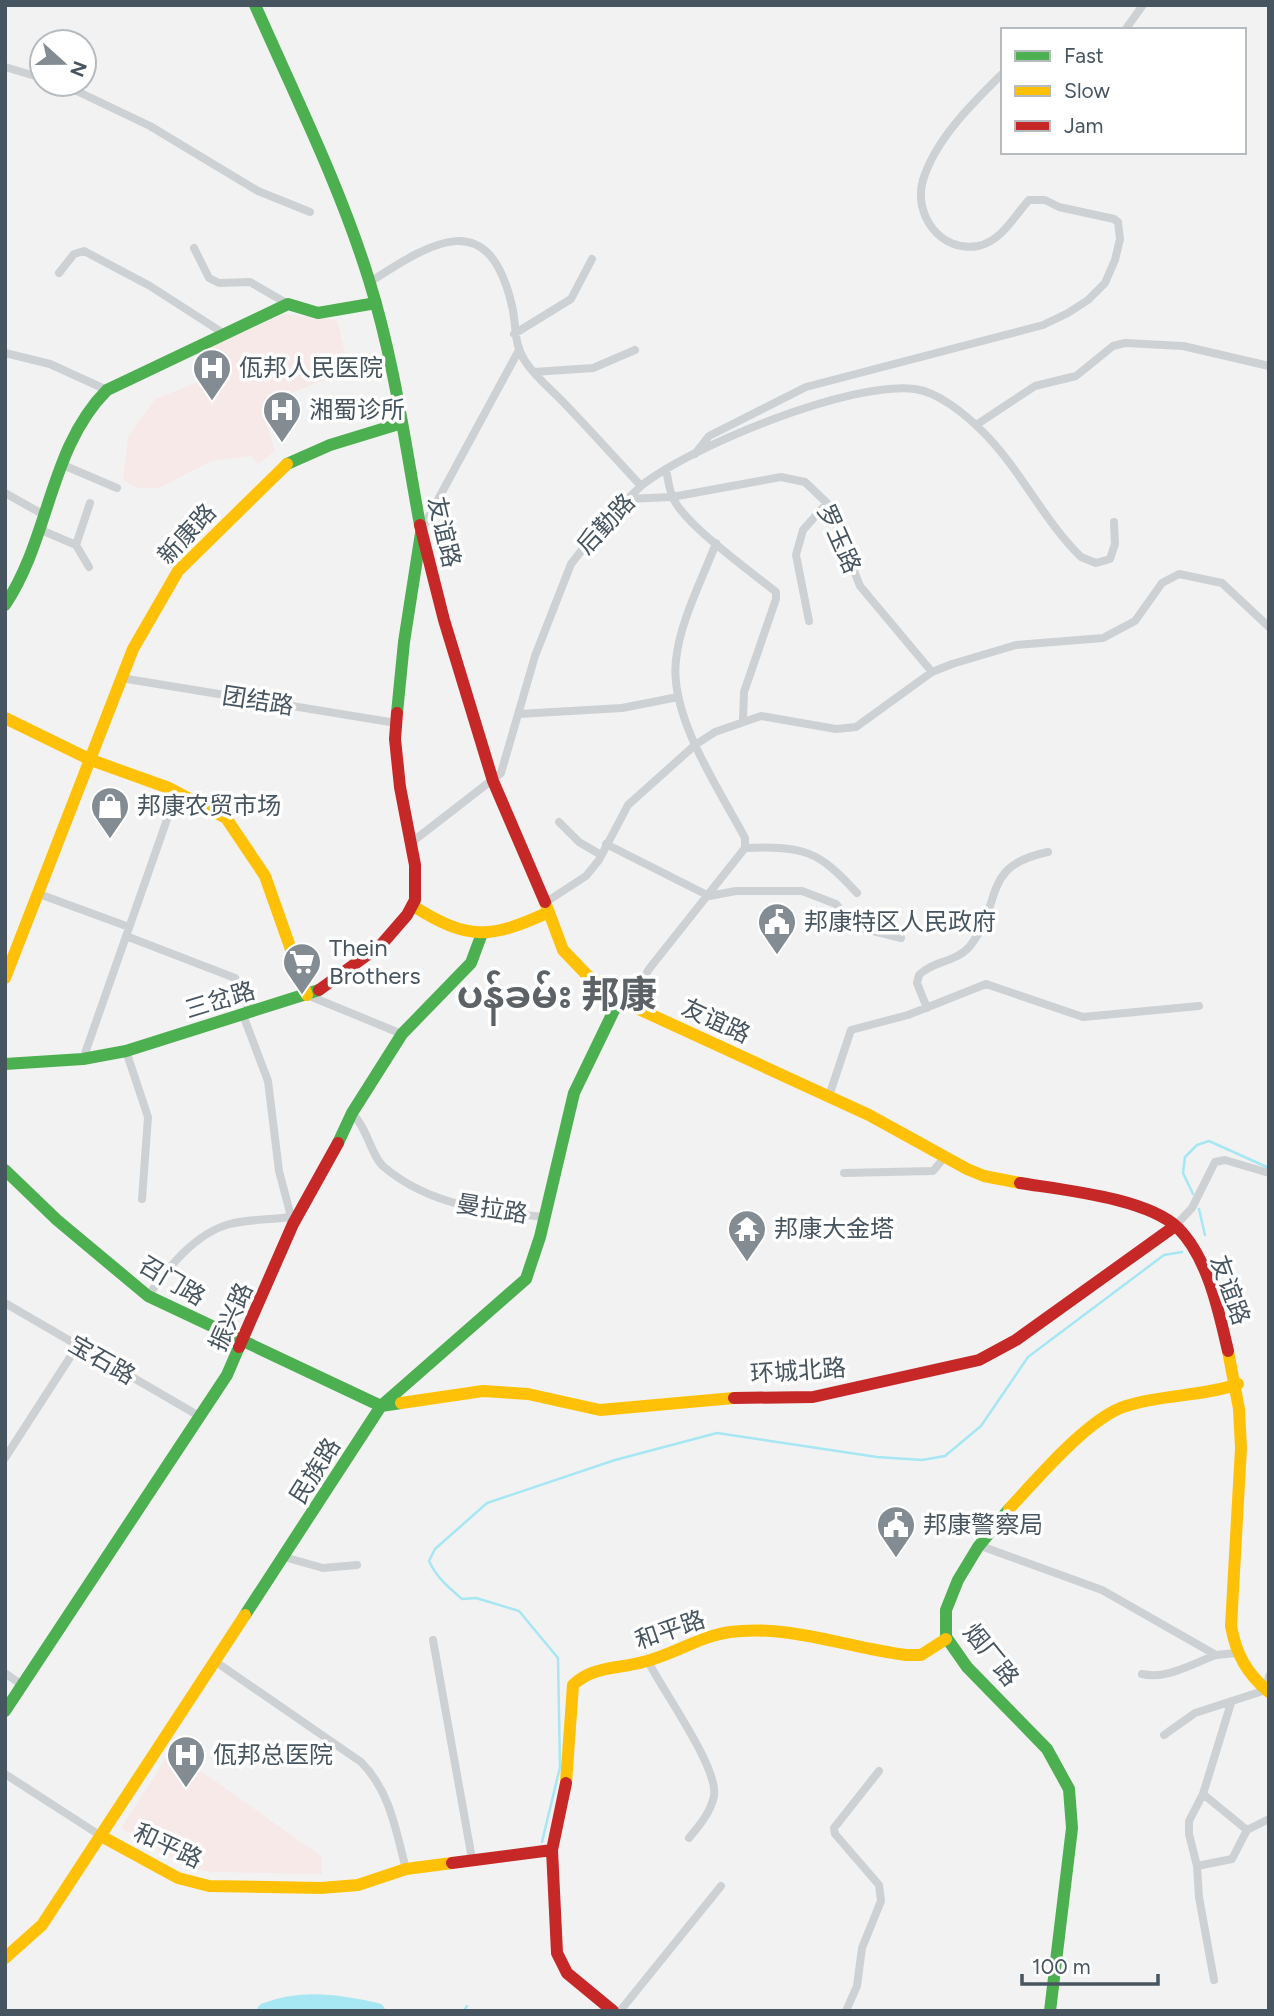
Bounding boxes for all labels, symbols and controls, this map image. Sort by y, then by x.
north arrow [28,28,98,98]
legend [1001,28,1246,154]
text: Fast [1064,43,1104,68]
text: N [65,58,92,80]
text: Slow [1064,78,1110,103]
text: Jam [1064,113,1103,138]
hospital icon: 佤邦人民医院 [191,347,233,402]
place label: 佤邦人民医院 [239,353,383,382]
hospital icon: 湘蜀诊所 [261,389,303,444]
place label: 湘蜀诊所 [309,395,405,424]
street label: 后勤路 [570,487,641,560]
street label: 友谊路 [422,494,467,570]
street label: 新康路 [151,497,222,570]
street label: 罗玉路 [812,500,867,578]
street label: 团结路 [220,681,296,720]
shop icon: 邦康农贸市场 [89,785,131,840]
place label: 邦康农贸市场 [137,791,281,820]
public building icon: 邦康特区人民政府 [756,901,798,956]
place label: 邦康特区人民政府 [804,907,996,936]
place label: Thein Brothers [329,933,421,990]
supermarket icon: Thein Brothers [281,941,323,996]
district label: ပန်ခမ်း 邦康 [457,970,657,1026]
street label: 三岔路 [181,975,259,1024]
street label: 友谊路 [677,992,755,1049]
street label: 曼拉路 [454,1189,530,1228]
temple icon: 邦康大金塔 [726,1208,768,1263]
place label: 邦康大金塔 [774,1214,894,1243]
street label: 召门路 [134,1250,211,1312]
street label: 友谊路 [1205,1251,1256,1329]
street label: 振兴路 [203,1278,258,1356]
street label: 宝石路 [64,1329,141,1390]
street label: 环城北路 [749,1353,847,1388]
street label: 民族路 [283,1433,346,1509]
public building icon: 邦康警察局 [875,1504,917,1559]
place label: 邦康警察局 [923,1510,1043,1539]
street label: 和平路 [631,1604,709,1655]
street label: 烟厂路 [957,1618,1025,1692]
hospital icon: 佤邦总医院 [165,1734,207,1789]
place label: 佤邦总医院 [213,1740,333,1769]
street label: 和平路 [129,1817,207,1874]
scale bar [1022,1942,1158,1986]
text: 100 m [1032,1954,1091,1979]

